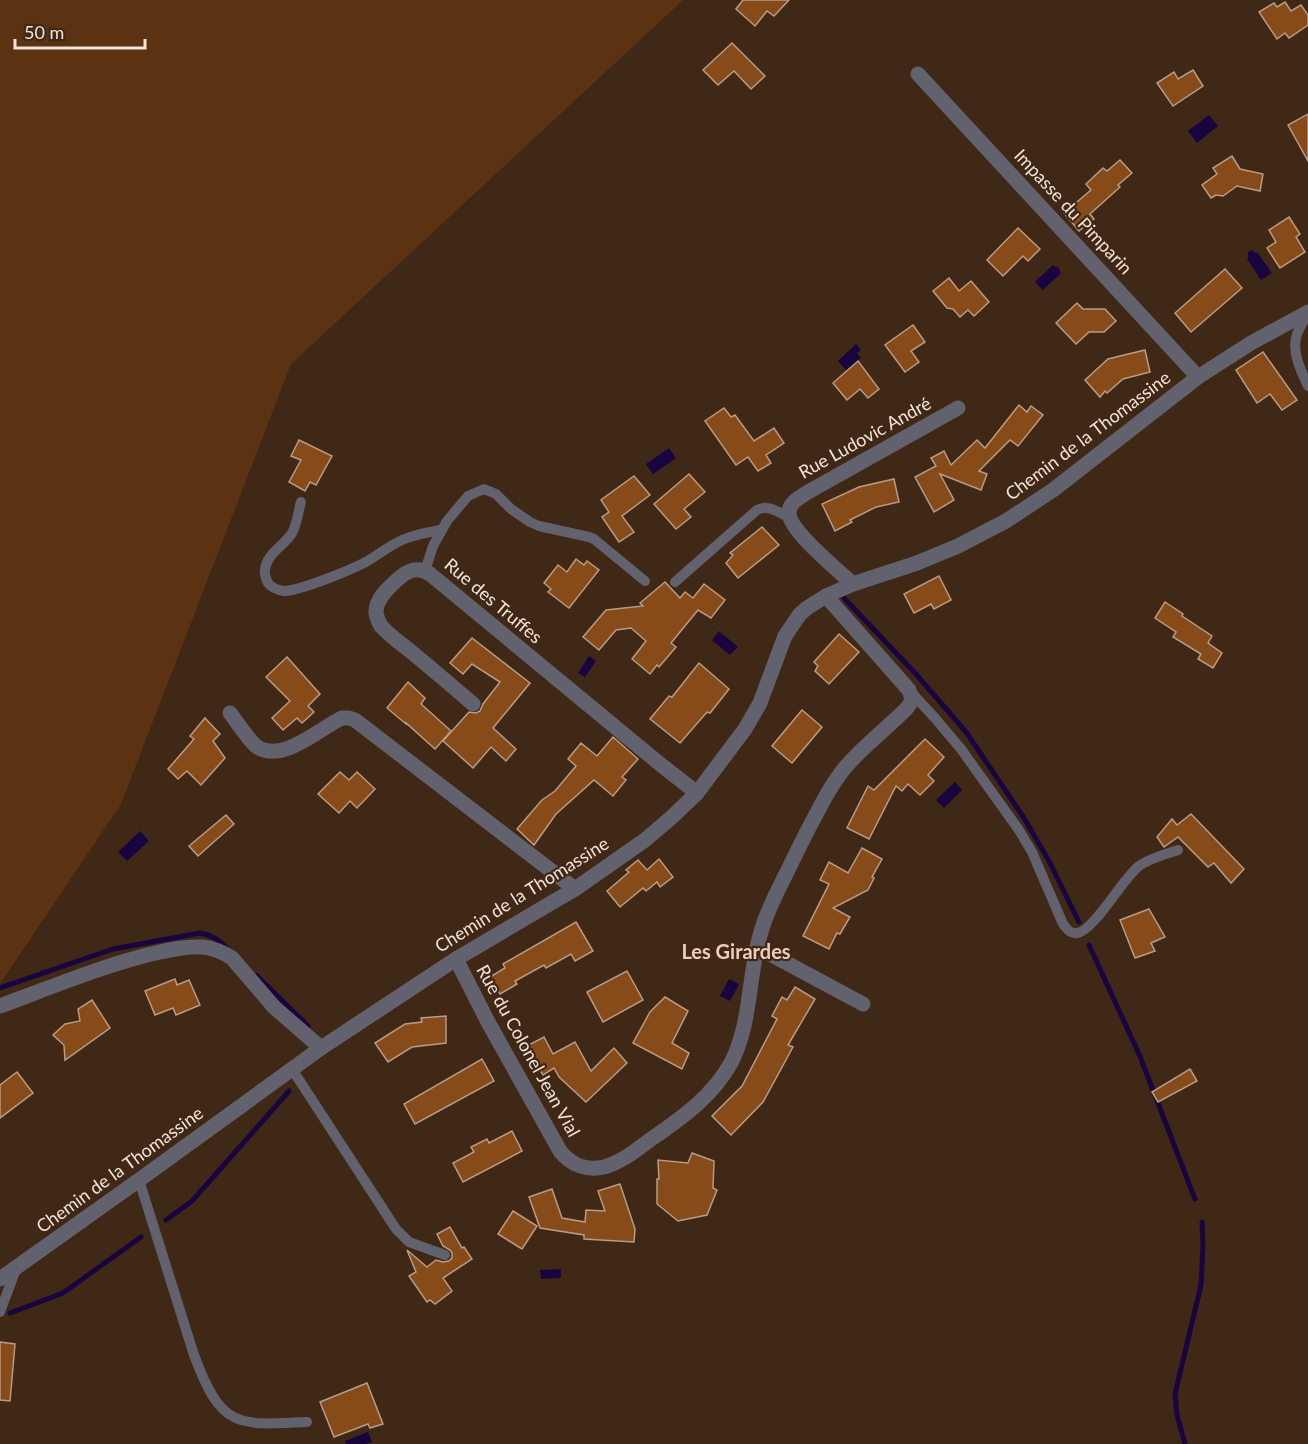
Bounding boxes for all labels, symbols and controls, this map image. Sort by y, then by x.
scale bar [15,12,146,50]
text: 50 m [24,21,64,43]
street label: Impasse du Pimparin [1010,144,1137,278]
street label: Chemin de la Thomassine [1001,366,1174,504]
street label: Rue Ludovic André [794,392,935,483]
street label: Rue des Truffes [440,553,547,648]
street label: Chemin de la Thomassine [431,832,612,957]
district label: Les Girardes [681,939,791,963]
street label: Rue du Colonel Jean Vial [472,961,585,1141]
street label: Chemin de la Thomassine [32,1101,207,1237]

